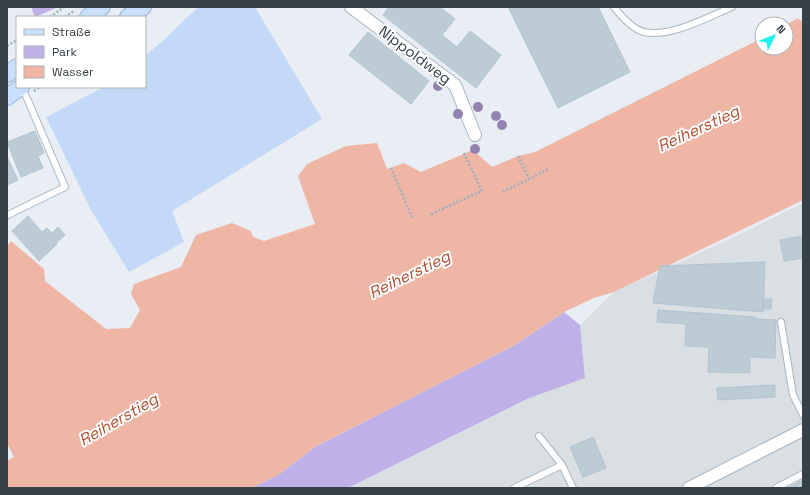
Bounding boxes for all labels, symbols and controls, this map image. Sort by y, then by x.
legend [16,16,146,88]
north arrow [754,16,794,56]
street label: Nippoldweg [375,21,455,88]
text: N [774,22,789,37]
text: Straße [52,24,91,40]
text: Park [52,44,77,60]
text: Wasser [52,64,94,80]
water label: Reiherstieg [654,100,743,157]
water label: Reiherstieg [365,245,454,303]
water label: Reiherstieg [75,388,162,451]

